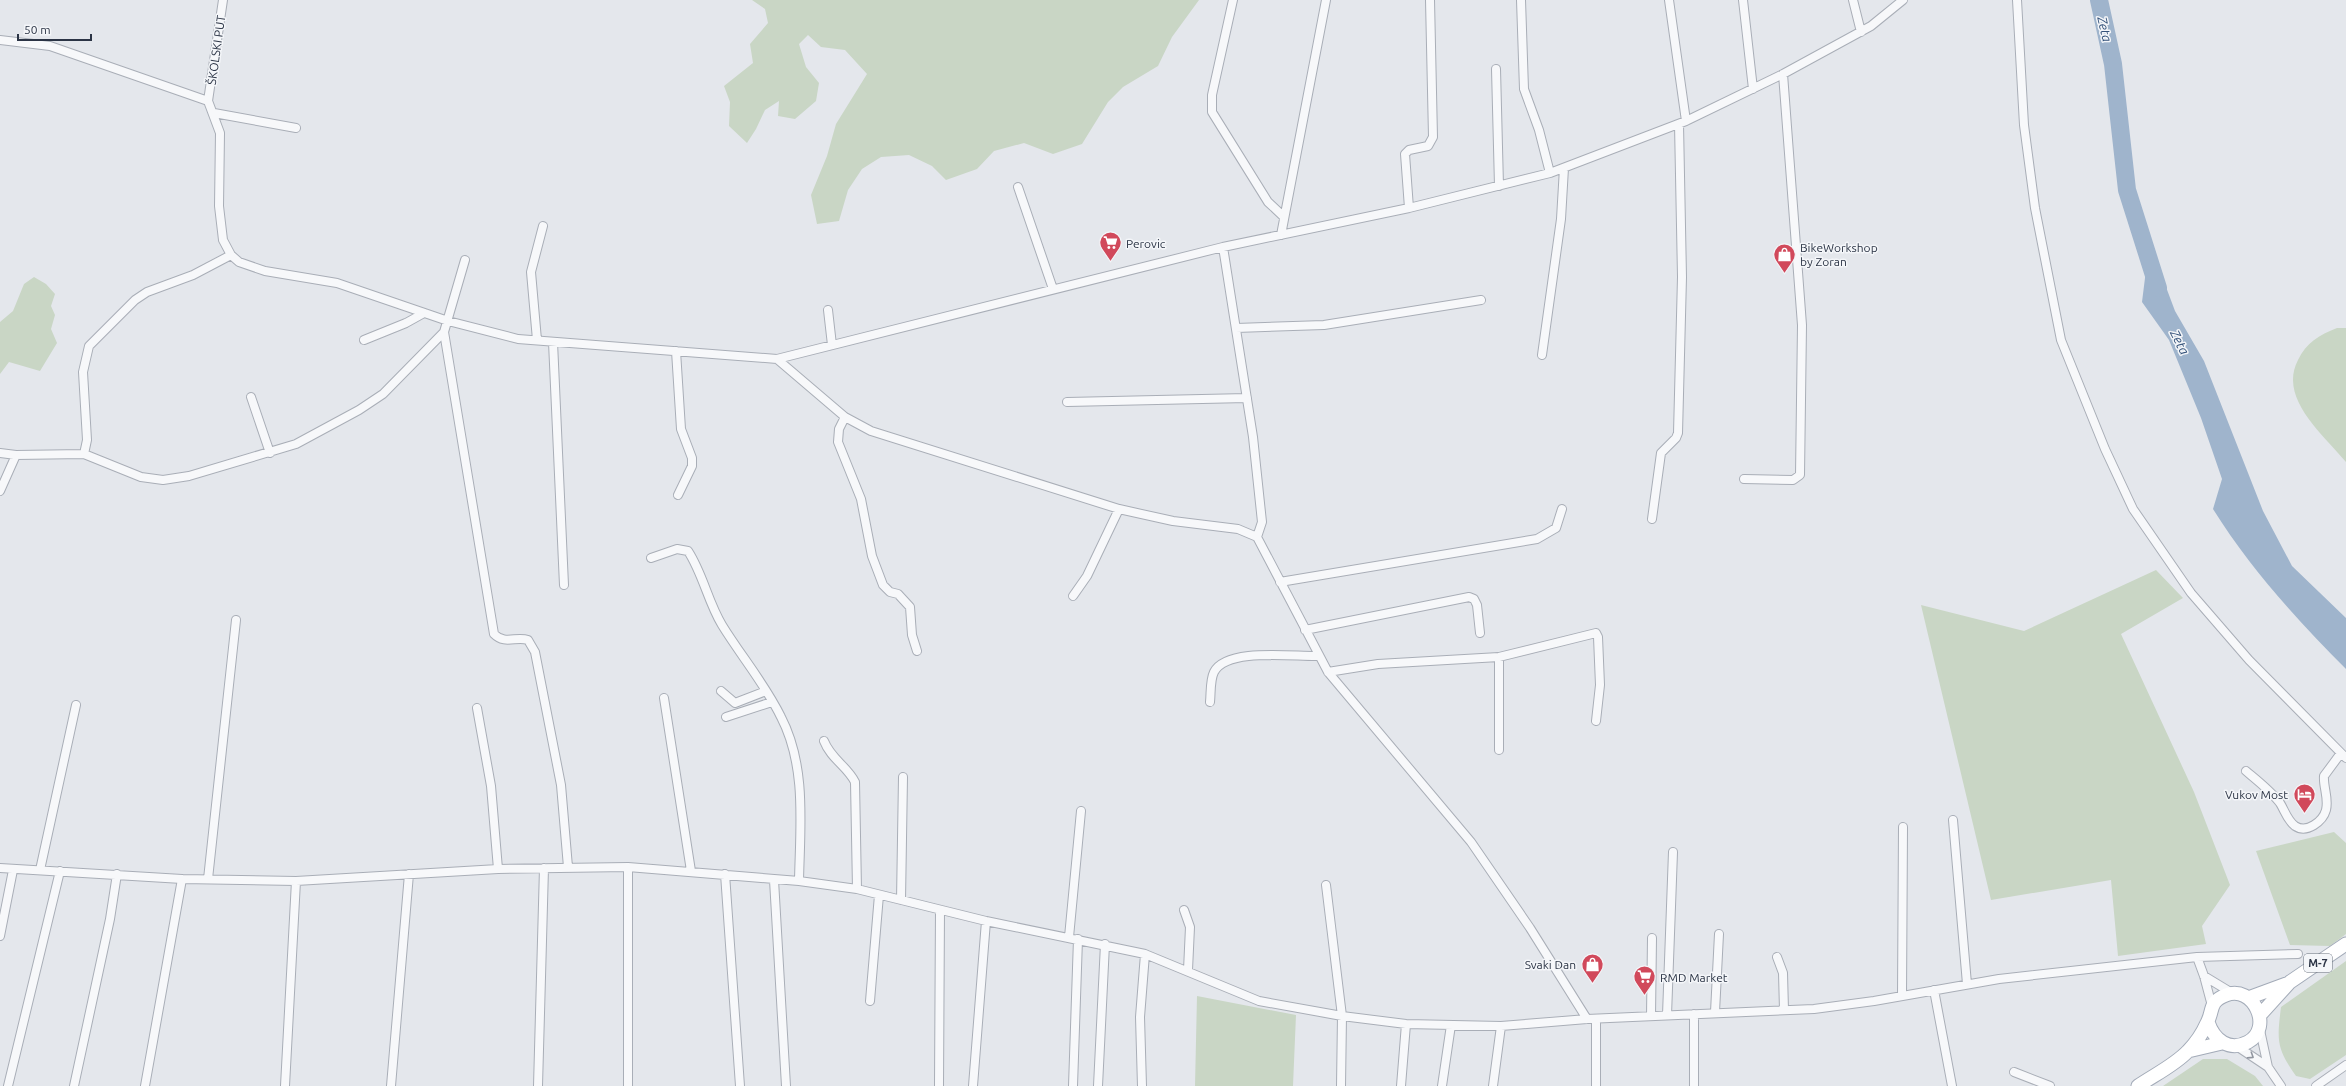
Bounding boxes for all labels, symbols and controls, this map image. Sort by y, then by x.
street label: ŠKOLSKI PUT [205,14,227,86]
water label: Zeta [2095,14,2115,43]
scale bar [18,16,91,42]
text: 50 m [24,23,51,36]
supermarket icon: Perovic [1097,230,1123,263]
place label: Perovic [1126,237,1166,250]
shop icon: BikeWorkshop by Zoran [1771,241,1797,274]
place label: BikeWorkshop by Zoran [1800,241,1878,268]
water label: Zeta [2167,327,2192,357]
hotel icon: Vukov Most [2291,781,2317,814]
place label: Vukov Most [2225,788,2288,801]
shop icon: Svaki Dan [1579,951,1605,984]
road number: M-7 [2304,954,2332,972]
place label: Svaki Dan [1525,958,1576,971]
supermarket icon: RMD Market [1631,964,1657,997]
place label: RMD Market [1660,971,1728,984]
one-way arrow [2247,1052,2254,1059]

